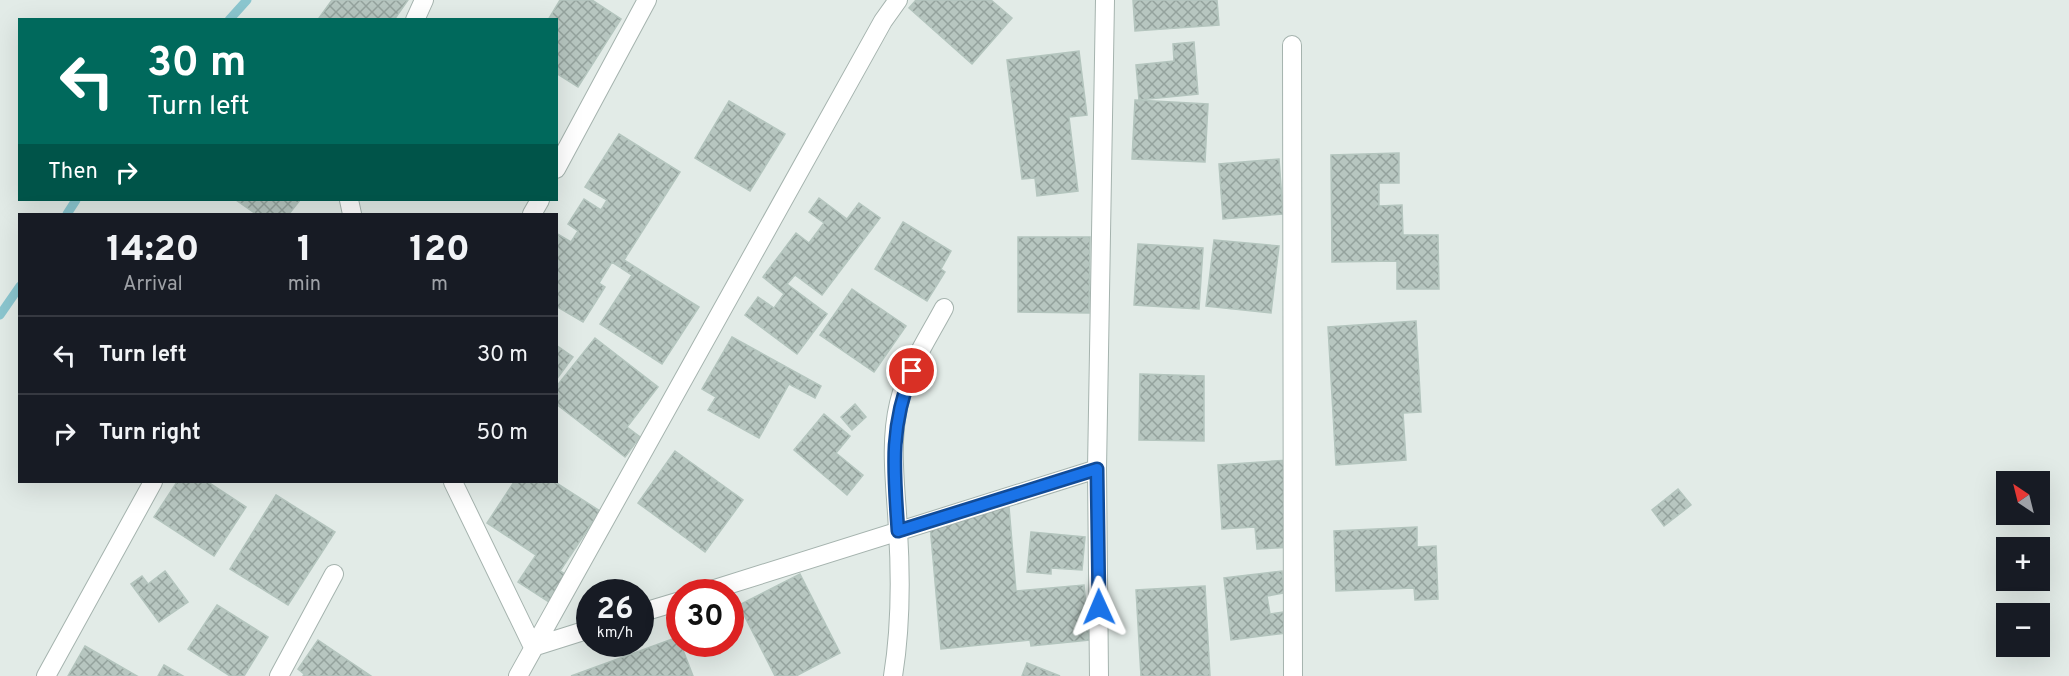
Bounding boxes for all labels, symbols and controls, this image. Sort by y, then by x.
text: 30 m [147,38,246,91]
icon: left [48,42,126,120]
text: Turn left [147,90,249,124]
icon: right [110,156,143,189]
text: Then [48,159,98,186]
text: 14:20 [106,228,199,274]
text: 1 [297,228,312,274]
text: 120 [409,228,470,274]
text: Arrival [123,272,183,298]
text: min [288,272,321,298]
text: m [431,272,448,298]
icon: left [48,339,81,372]
text: Turn left [99,342,187,369]
text: 30 m [477,342,528,369]
pin [886,345,937,396]
icon: arrive [895,354,928,387]
icon: right [48,417,81,450]
text: Turn right [99,420,201,447]
text: 50 m [476,420,528,447]
north arrow [1996,471,2050,525]
map controls [1996,471,2050,657]
button: + [1996,537,2050,591]
position arrow [1067,575,1131,639]
speed limit sign: 30 [666,579,744,657]
text: 26 [597,592,633,629]
button: − [1996,603,2050,657]
text: km/h [597,624,633,643]

